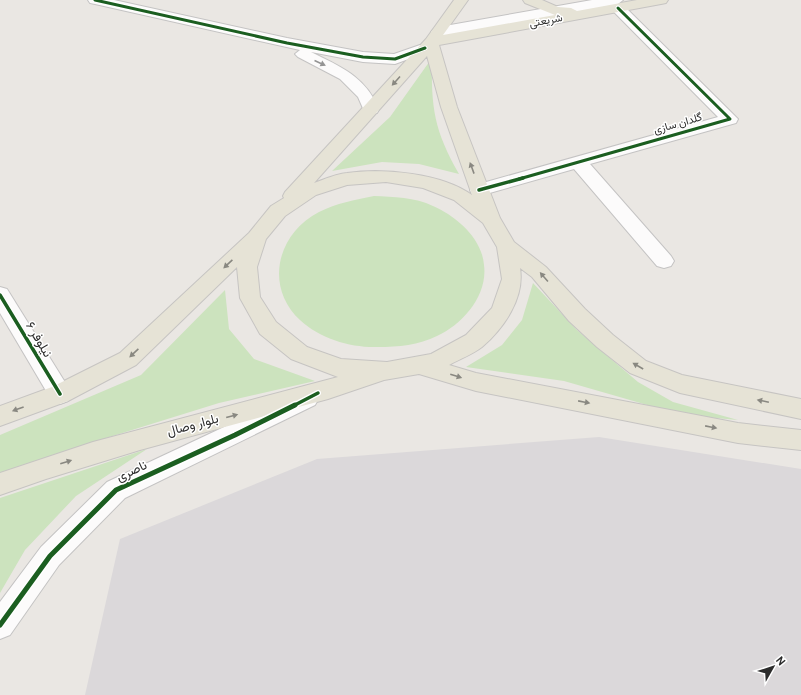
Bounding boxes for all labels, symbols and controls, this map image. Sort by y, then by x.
street label: شریعتی [528,11,564,31]
one-way arrow [315,60,326,66]
one-way arrow [391,76,400,86]
street label: گلدان سازی [652,110,704,138]
one-way arrow [468,162,474,174]
one-way arrow [224,259,233,268]
one-way arrow [540,273,549,282]
street label: نیلوفر ۶ [21,319,55,361]
one-way arrow [129,349,139,358]
one-way arrow [632,362,644,369]
one-way arrow [451,373,463,379]
one-way arrow [757,397,769,403]
one-way arrow [577,400,590,406]
one-way arrow [11,407,23,413]
street label: بلوار وصال [166,411,221,441]
one-way arrow [226,412,238,418]
one-way arrow [705,425,717,431]
street label: ناصری [114,458,150,486]
one-way arrow [61,459,73,465]
north arrow [753,647,793,687]
text: N [772,654,788,669]

